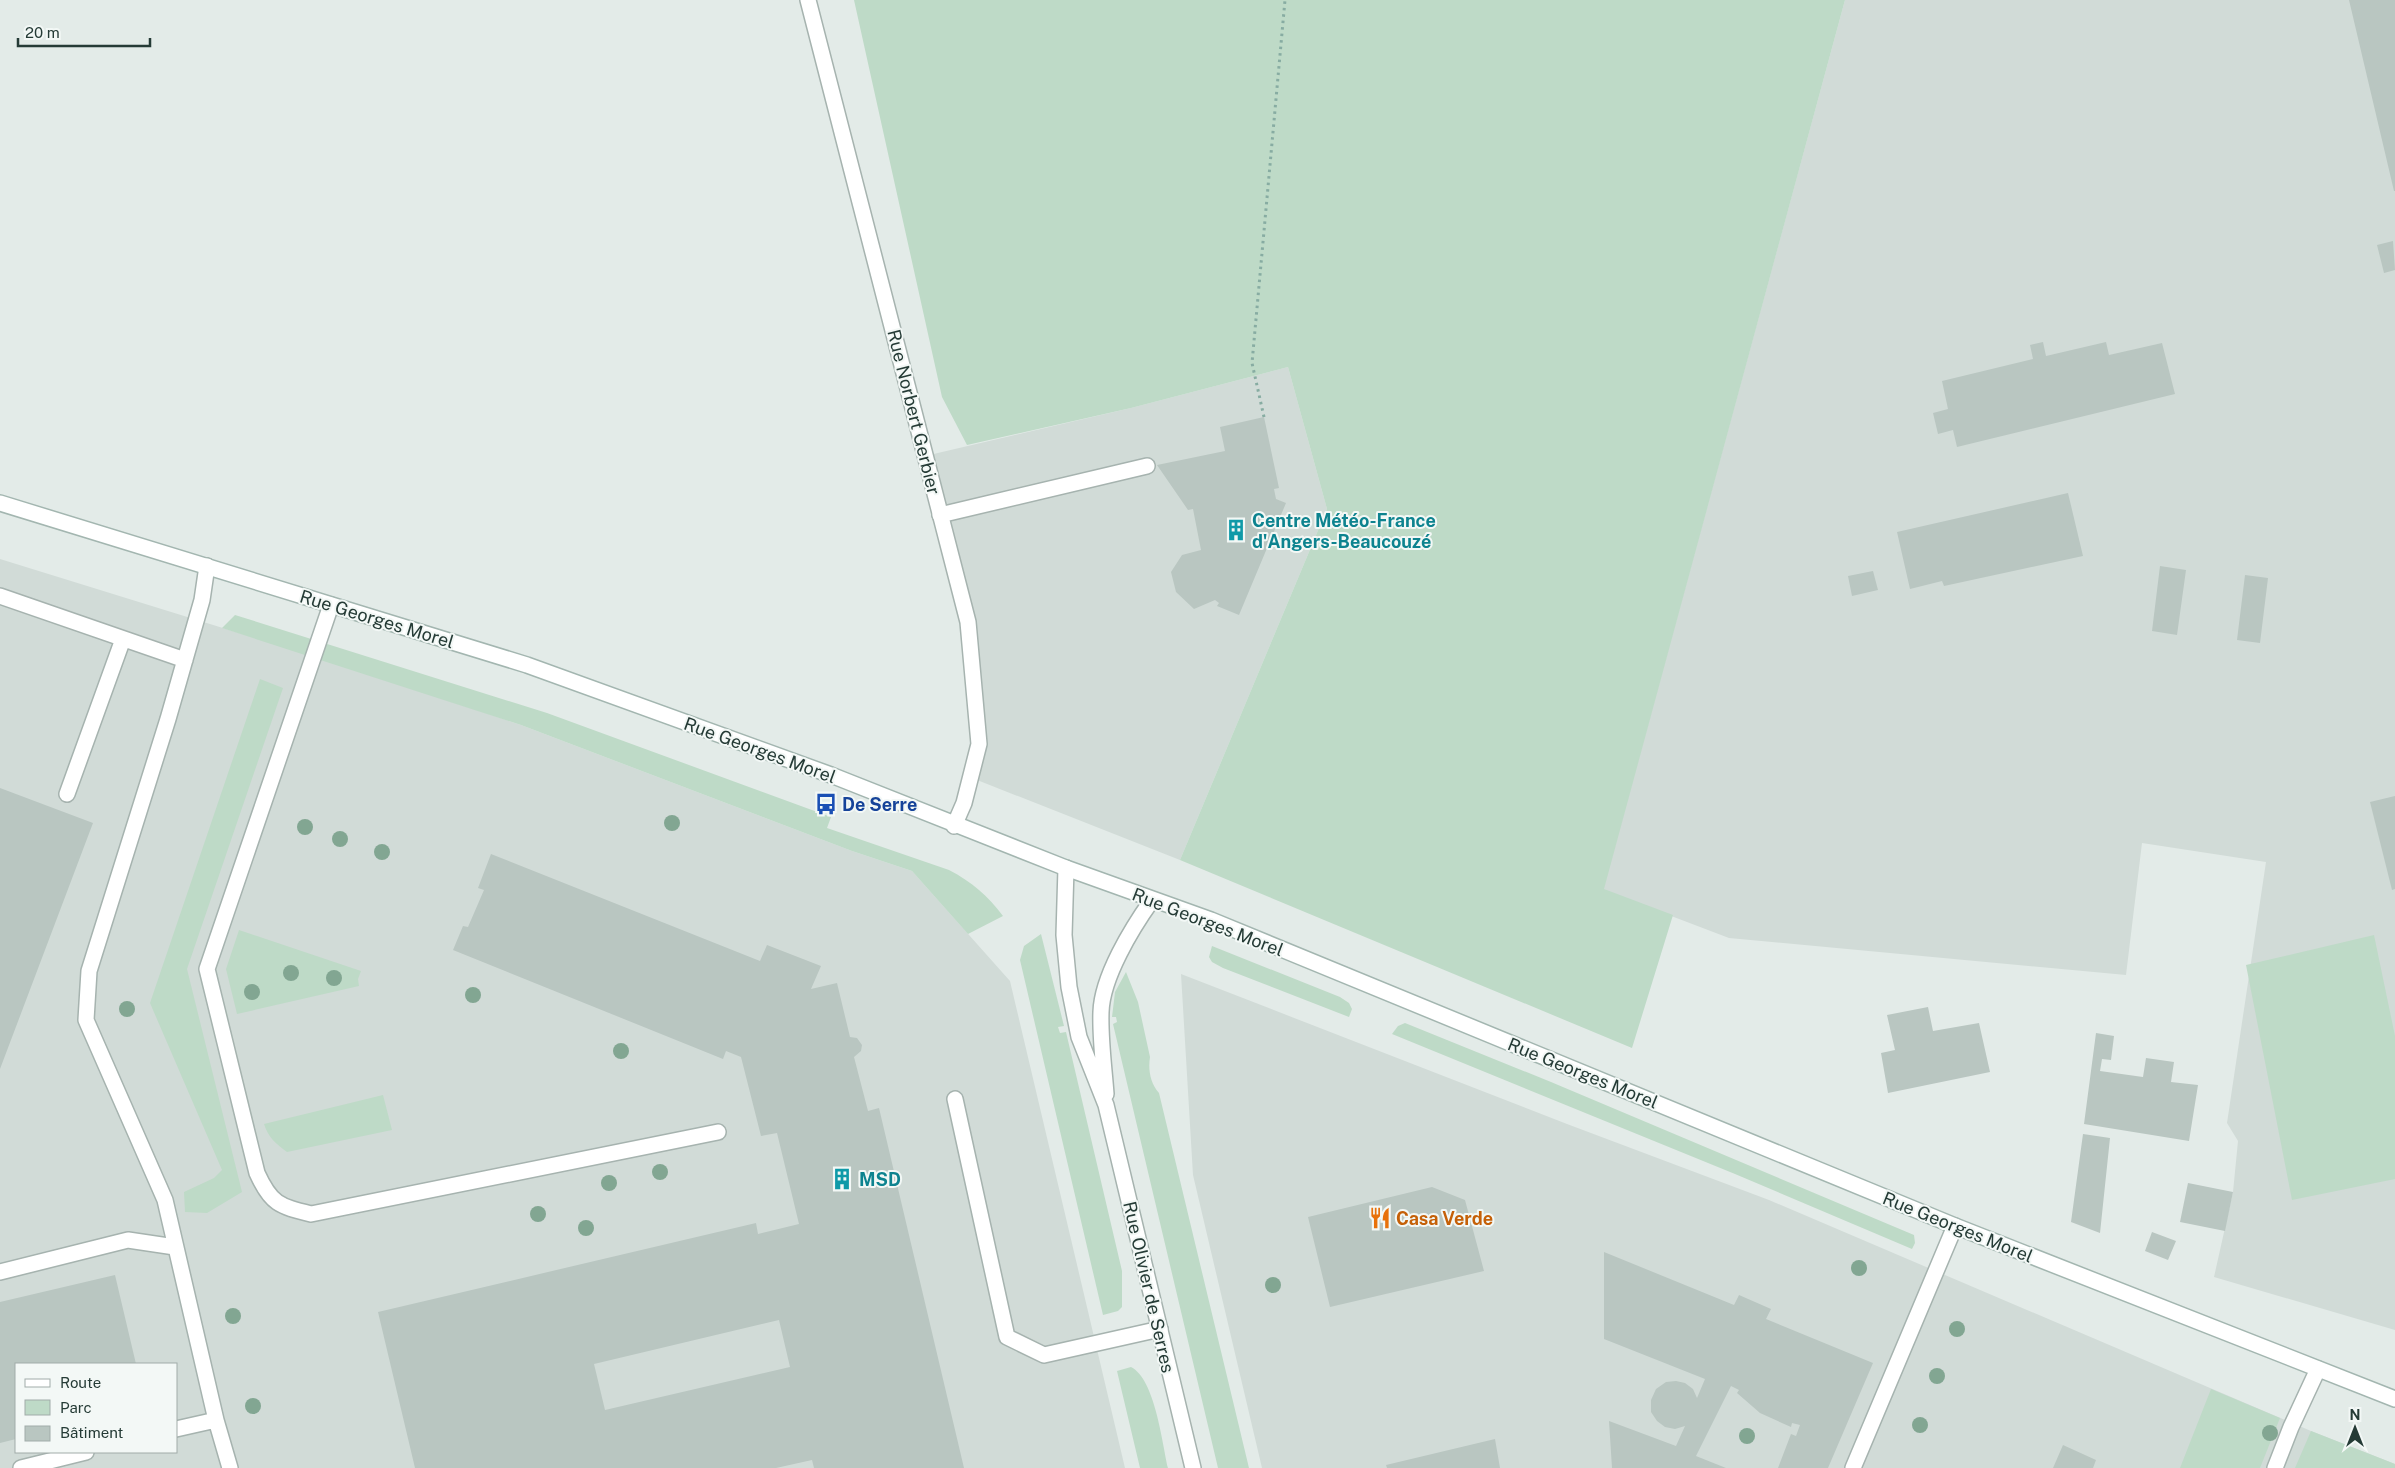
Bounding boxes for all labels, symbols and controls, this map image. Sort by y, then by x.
scale bar [18,15,150,47]
text: 20 m [25,24,60,41]
street label: Rue Norbert Gerbier [883,327,945,497]
place label: Centre Météo-France d'Angers-Beaucouzé [1252,510,1436,552]
building icon: Centre Météo-France d'Angers-Beaucouzé [1223,517,1249,543]
street label: Rue Georges Morel [297,586,457,652]
street label: Rue Georges Morel [681,713,839,787]
bus stop icon: De Serre [813,791,839,817]
place label: De Serre [842,794,917,815]
street label: Rue Georges Morel [1129,883,1287,961]
street label: Rue Georges Morel [1505,1033,1661,1113]
building icon: MSD [829,1166,855,1192]
place label: MSD [859,1169,901,1190]
street label: Rue Georges Morel [1880,1187,2036,1267]
street label: Rue Olivier de Serres [1119,1199,1179,1375]
restaurant icon: Casa Verde [1367,1205,1393,1231]
place label: Casa Verde [1396,1208,1493,1229]
legend [15,1363,178,1453]
text: Route [60,1374,101,1391]
text: Parc [60,1399,92,1416]
north arrow [2330,1403,2380,1453]
text: N [2350,1407,2360,1423]
text: Bâtiment [60,1424,123,1441]

